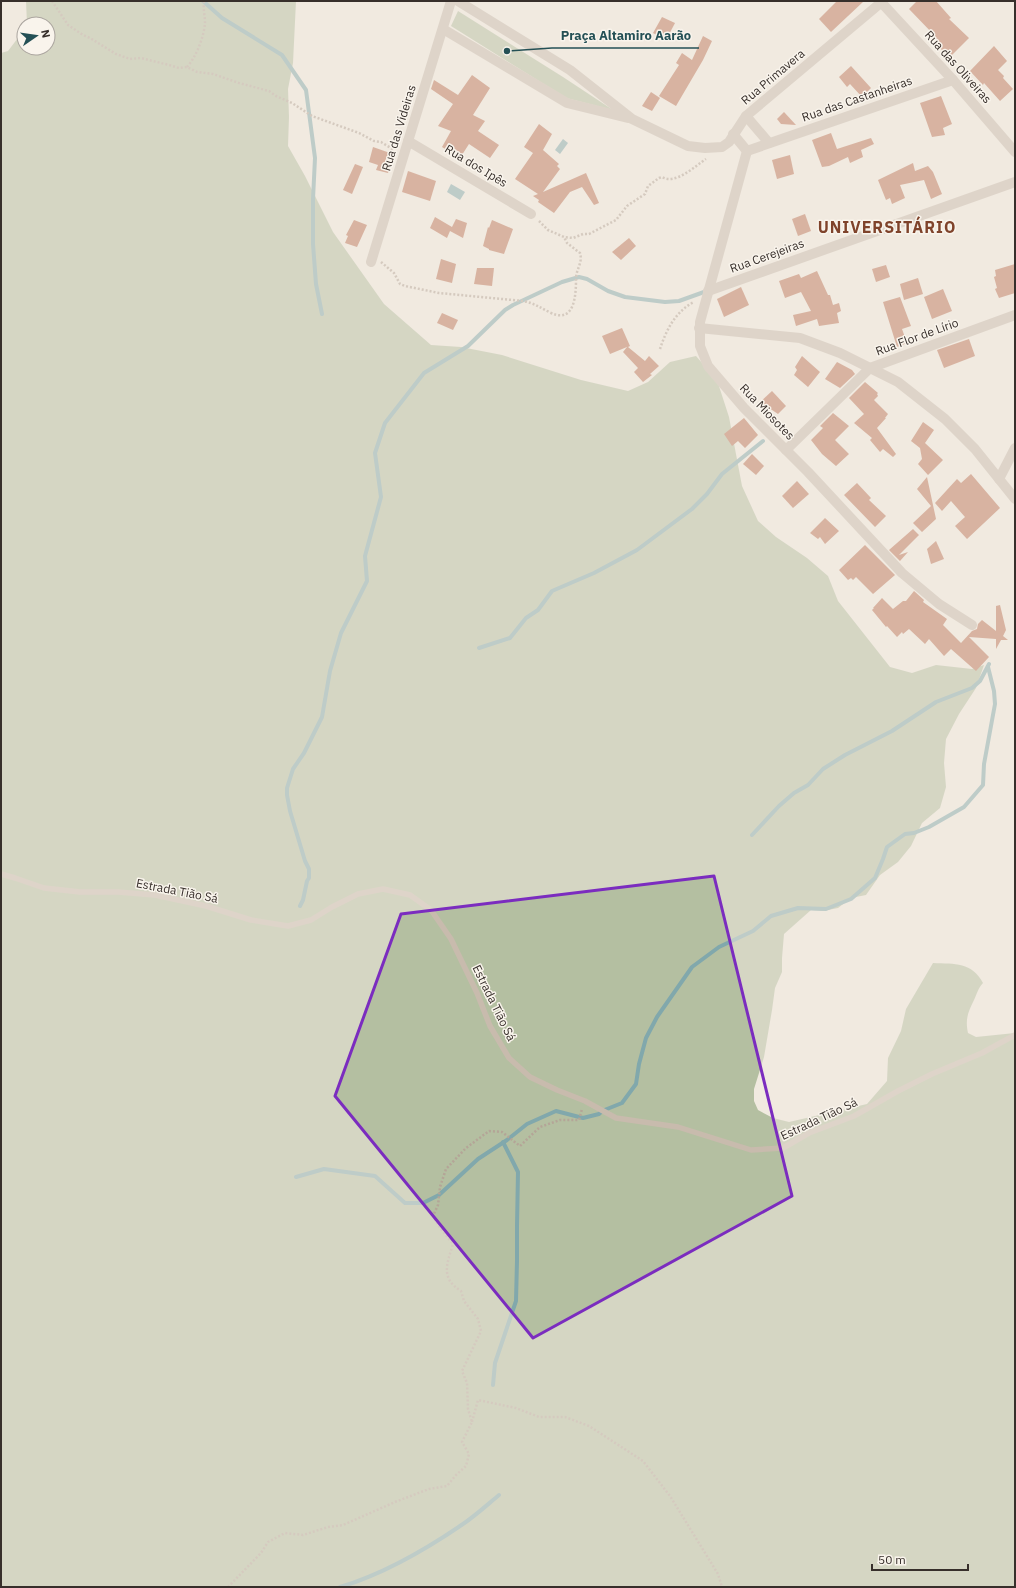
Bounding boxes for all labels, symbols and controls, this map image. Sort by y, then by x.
north arrow [16,16,56,56]
callout: Praça Altamiro Aarão [552,23,699,48]
text: Praça Altamiro Aarão [561,27,691,44]
street label: Rua das Oliveiras [922,27,995,106]
text: N [38,28,53,39]
street label: Rua Primavera [738,45,808,108]
street label: Rua das Castanheiras [800,73,914,124]
street label: Rua das Videiras [378,83,419,173]
street label: Rua dos Ipês [442,141,510,190]
district label: UNIVERSITÁRIO [818,216,956,237]
street label: Rua Cerejeiras [728,235,806,276]
street label: Rua Flor de Lírio [873,314,961,358]
street label: Rua Miosotes [737,380,798,443]
street label: Estrada Tião Sá [135,875,220,906]
street label: Estrada Tião Sá [469,962,520,1044]
street label: Estrada Tião Sá [778,1094,860,1143]
scale bar [872,1546,968,1572]
text: 50 m [878,1552,906,1567]

